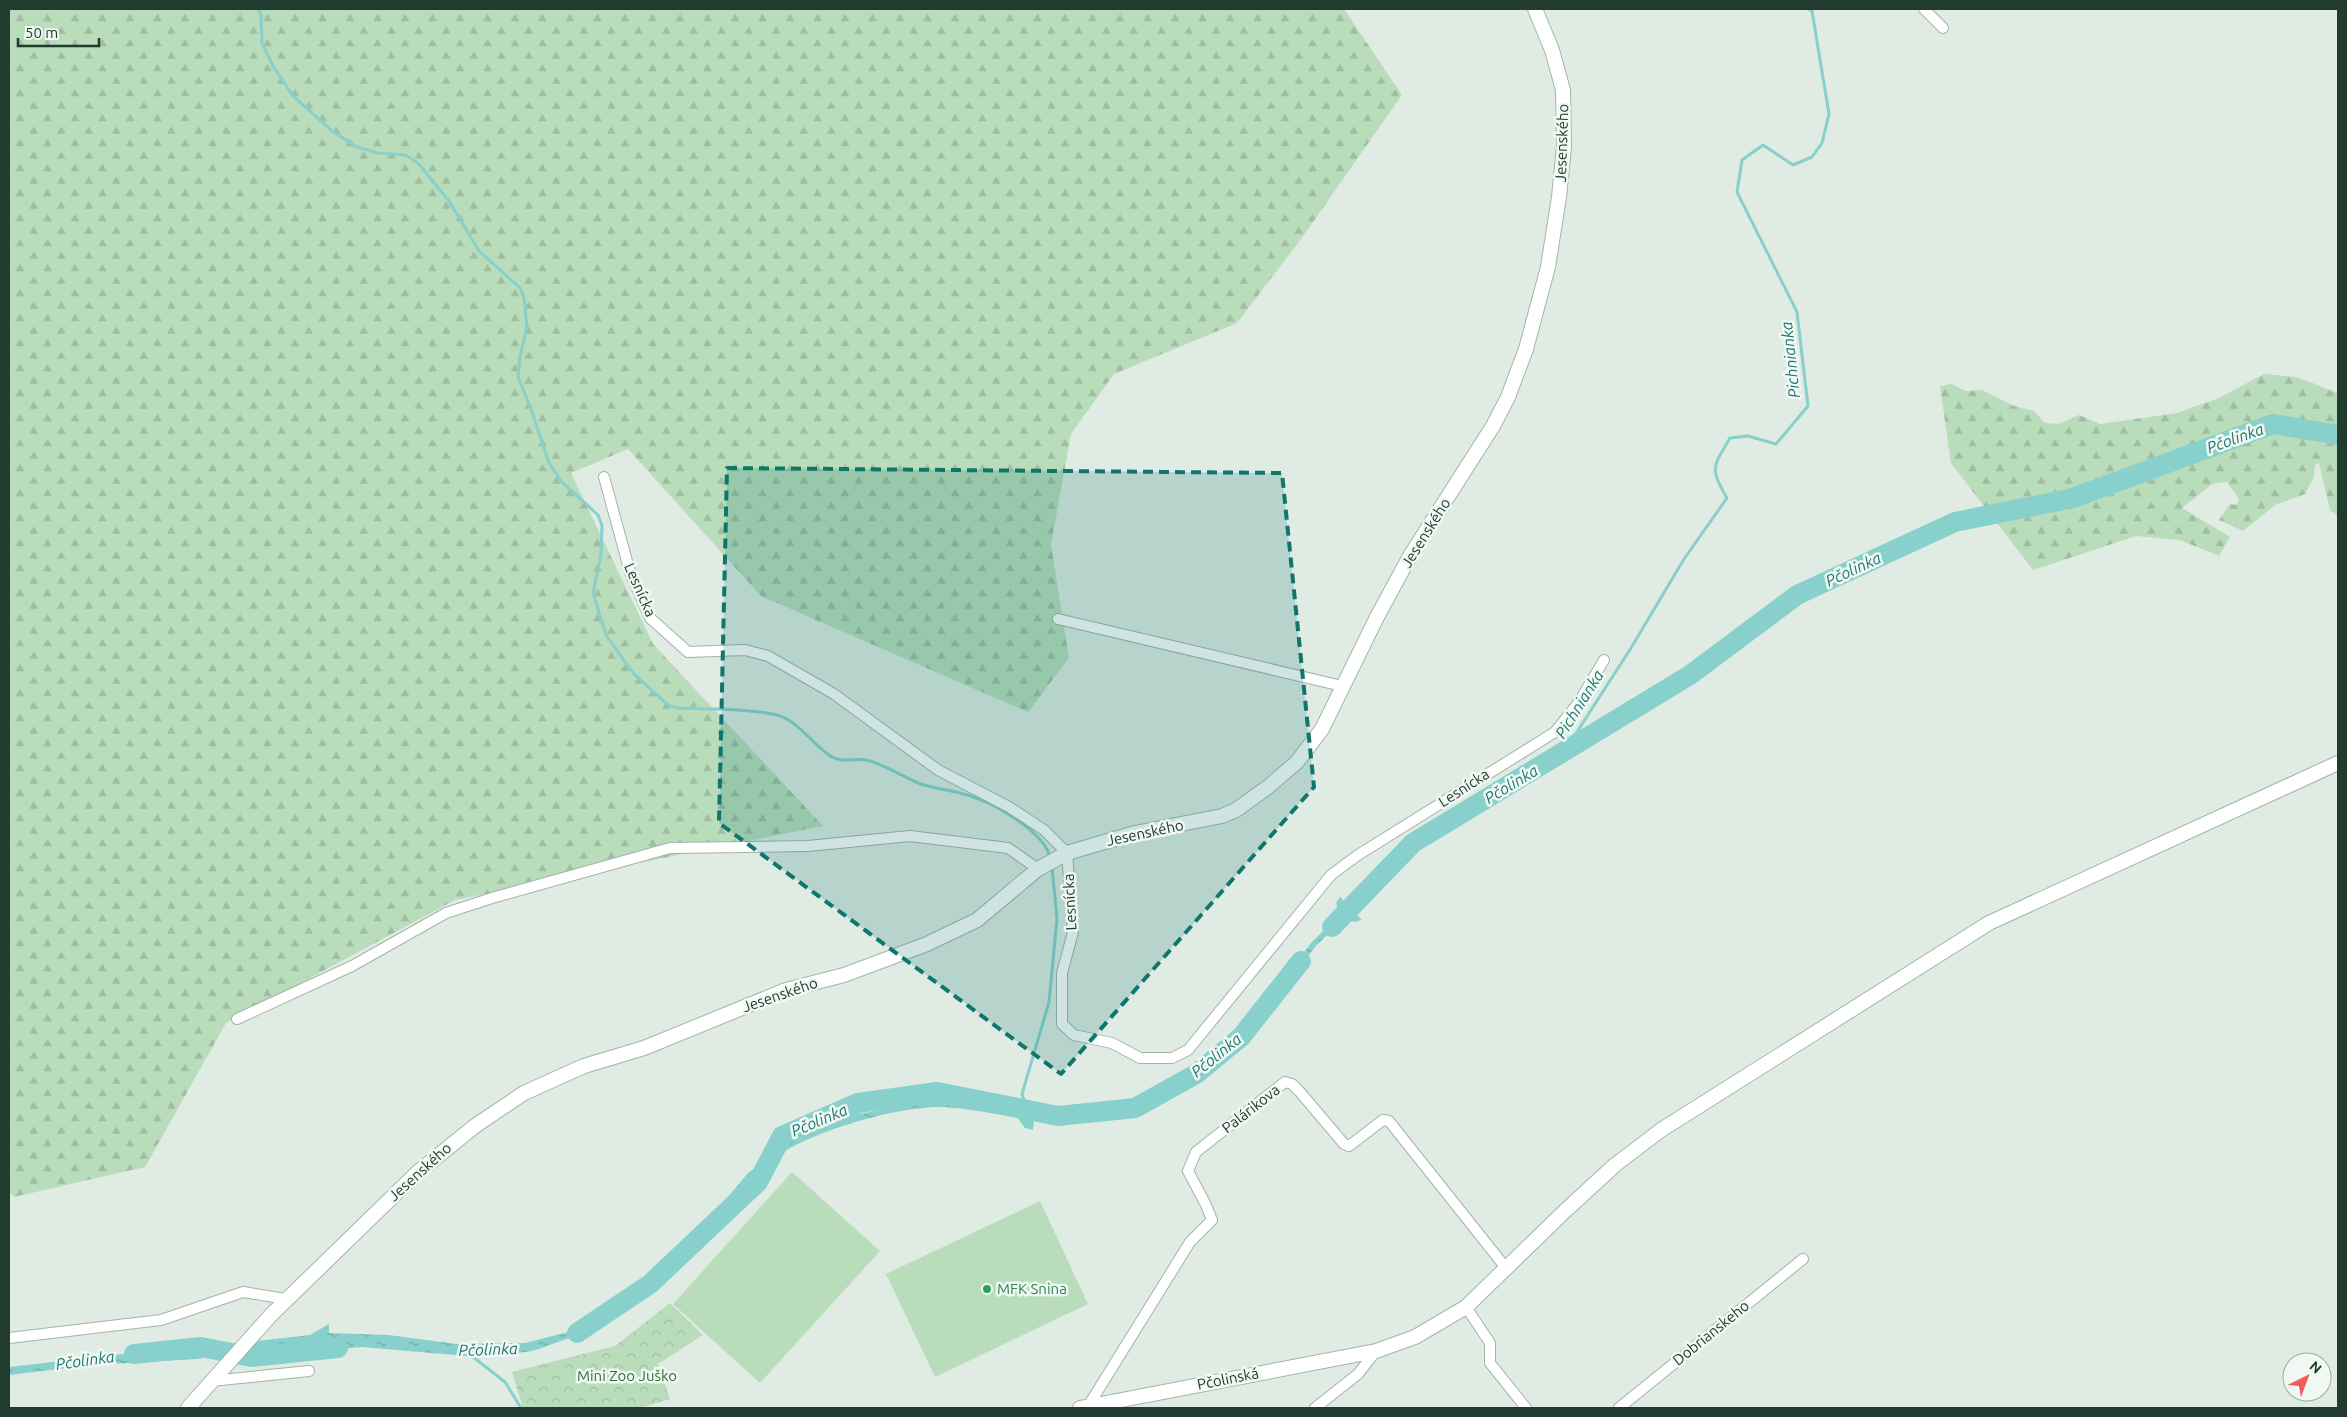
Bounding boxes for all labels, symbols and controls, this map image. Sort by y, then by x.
scale bar [18,15,99,47]
text: 50 m [25,24,58,41]
street label: Jesenského [1552,103,1571,182]
water label: Pichnianka [1777,321,1803,399]
water label: Pčolinka [2204,419,2266,457]
street label: Jesenského [1398,495,1454,571]
water label: Pčolinka [1822,548,1884,590]
street label: Lesnícka [621,560,660,619]
water label: Pichnianka [1551,666,1607,741]
water label: Pčolinka [1481,761,1541,807]
street label: Lesnícka [1435,765,1492,810]
street label: Jesenského [1105,816,1185,849]
street label: Lesnícka [1060,873,1079,931]
street label: Jesenského [740,974,820,1015]
water label: Pčolinka [1187,1029,1245,1081]
street label: Palárikova [1218,1081,1283,1136]
water label: Pčolinka [788,1100,850,1140]
street label: Jesenského [385,1139,455,1204]
place label: MFK Snina [997,1280,1067,1297]
marker: MFK Snina [981,1283,993,1295]
street label: Dobrianskeho [1669,1297,1752,1369]
water label: Pčolinka [458,1339,518,1359]
water label: Pčolinka [54,1347,116,1373]
north arrow [2282,1352,2332,1402]
text: N [2306,1358,2325,1377]
street label: Pčolinská [1196,1364,1260,1393]
park label: Mini Zoo Juško [577,1367,677,1384]

